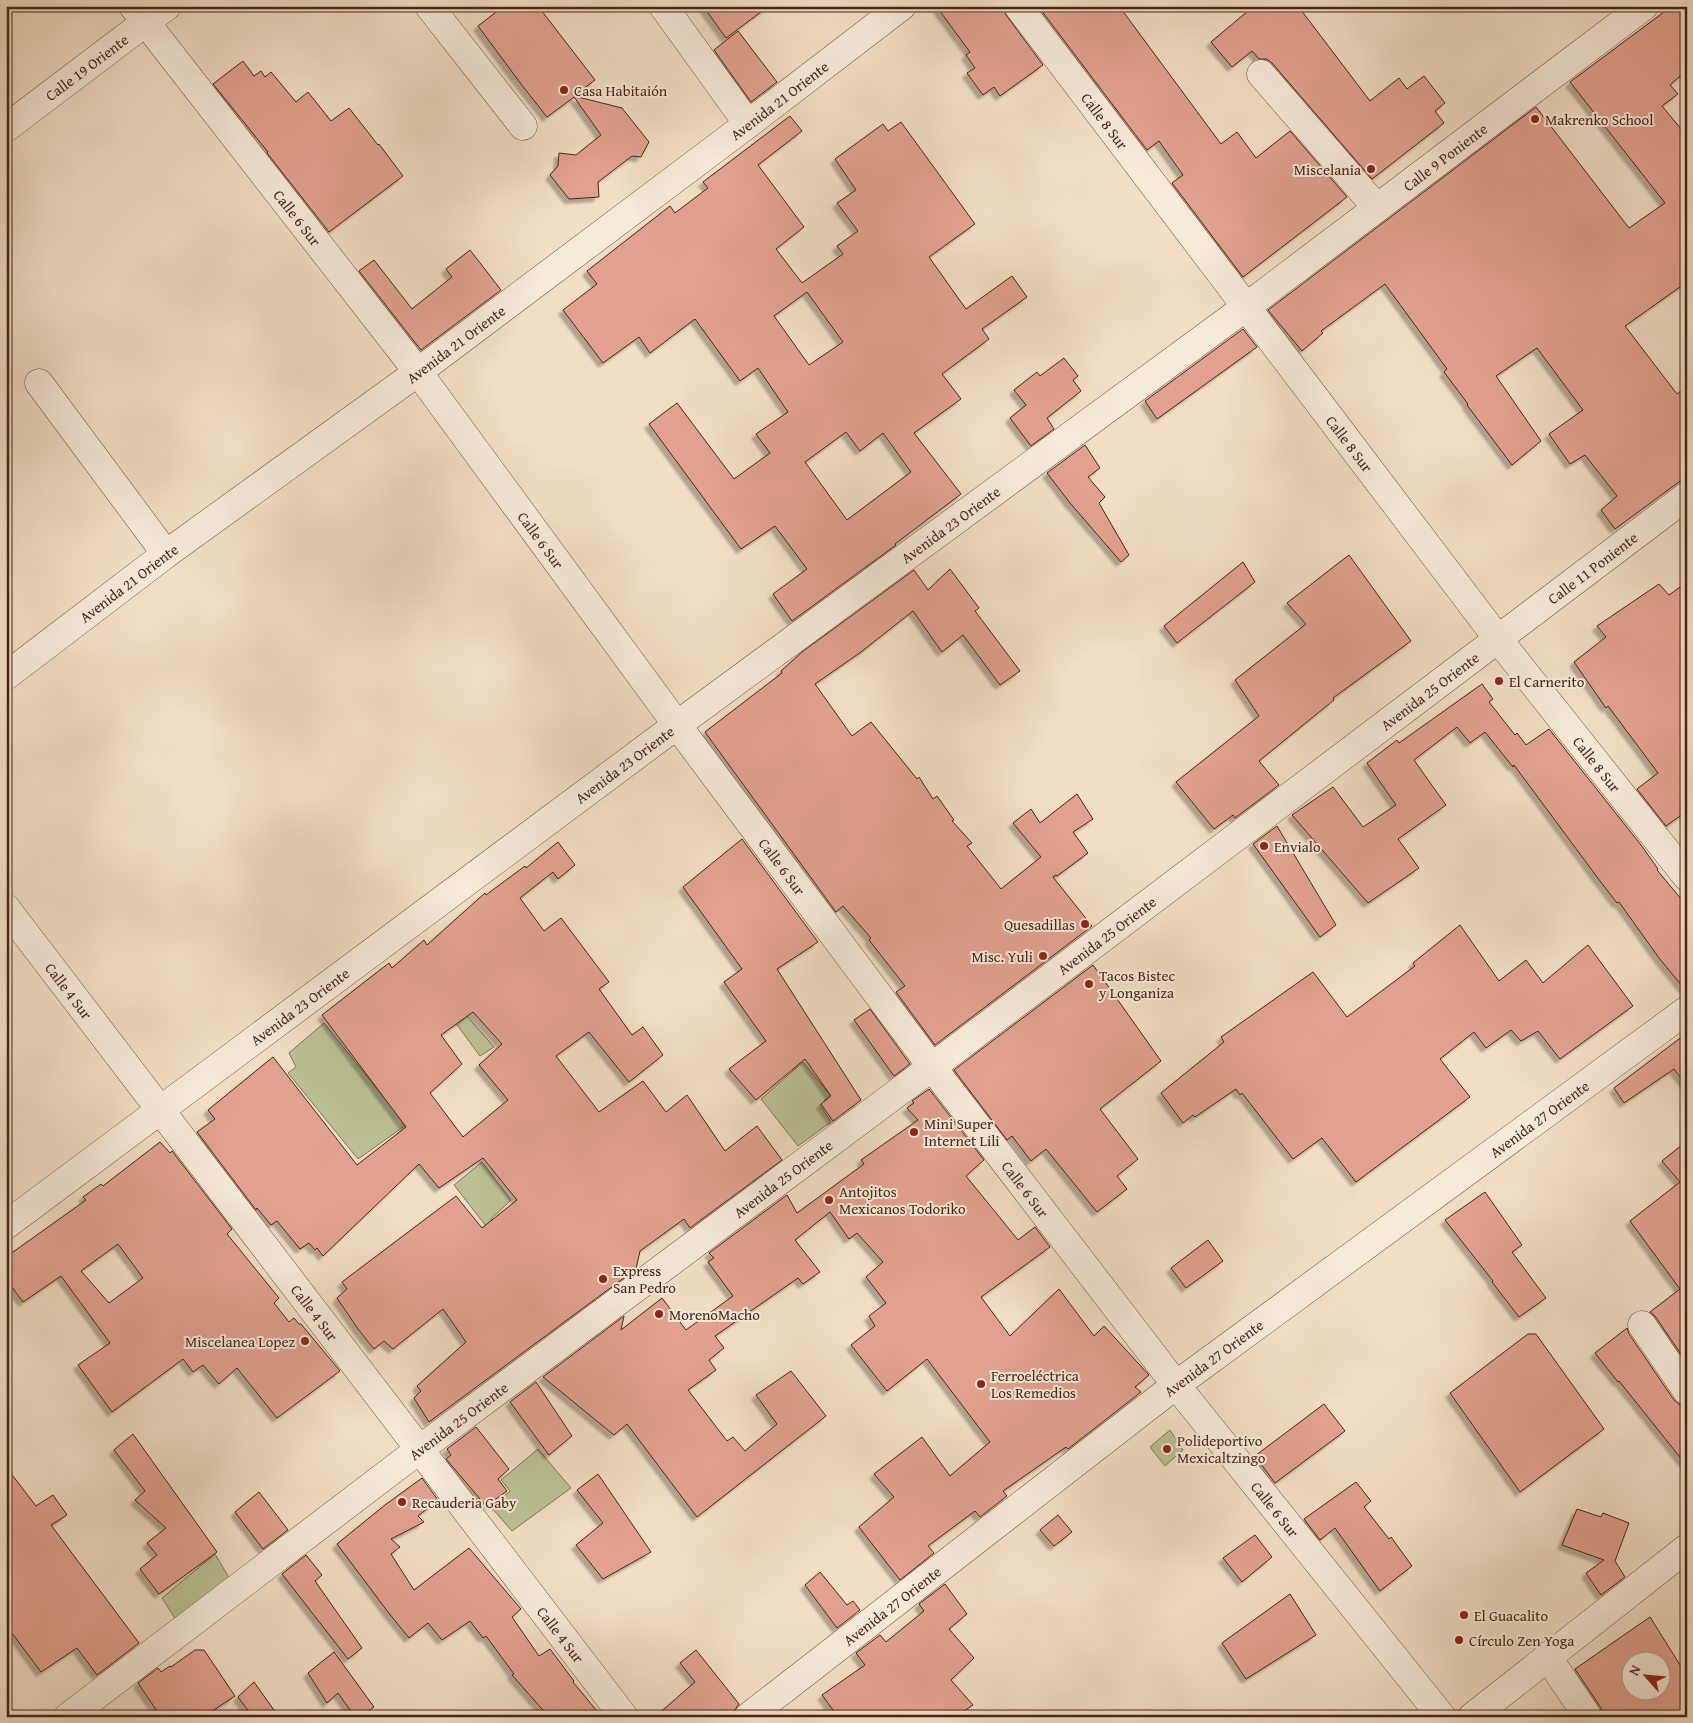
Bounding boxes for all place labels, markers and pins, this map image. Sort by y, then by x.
place label: Casa Habitaión [574,80,668,101]
marker: Casa Habitaión [558,84,570,96]
place label: Makrenko School [1545,109,1653,130]
marker: Makrenko School [1529,113,1541,125]
place label: Miscelania [1294,159,1361,180]
marker: Miscelania [1365,163,1377,175]
place label: El Carnerito [1509,671,1585,692]
marker: El Carnerito [1493,675,1505,687]
place label: Envialo [1274,836,1321,857]
marker: Envialo [1258,840,1270,852]
place label: Quesadillas [1004,914,1075,935]
marker: Quesadillas [1079,918,1091,930]
place label: Misc. Yuli [971,946,1033,967]
marker: Misc. Yuli [1037,950,1049,962]
place label: Tacos Bistec y Longaniza [1098,965,1175,1003]
marker: Tacos Bistec y Longaniza [1083,978,1095,990]
place label: Mini Super Internet Lili [924,1113,1000,1151]
marker: Mini Super Internet Lili [908,1126,920,1138]
place label: Antojitos Mexicanos Todoriko [839,1181,966,1219]
marker: Antojitos Mexicanos Todoriko [823,1194,835,1206]
place label: Express San Pedro [613,1260,676,1298]
marker: Express San Pedro [597,1273,609,1285]
place label: MorenoMacho [669,1304,760,1325]
marker: MorenoMacho [653,1308,665,1320]
place label: Miscelanea Lopez [185,1331,295,1352]
marker: Miscelanea Lopez [299,1335,311,1347]
place label: Ferroeléctrica Los Remedios [991,1365,1079,1403]
marker: Ferroeléctrica Los Remedios [975,1378,987,1390]
place label: Polideportivo Mexicaltzingo [1177,1430,1266,1468]
marker: Polideportivo Mexicaltzingo [1161,1443,1173,1455]
place label: Recauderia Gaby [412,1492,517,1513]
marker: Recauderia Gaby [396,1496,408,1508]
place label: El Guacalito [1474,1605,1549,1626]
marker: El Guacalito [1458,1609,1470,1621]
place label: Círculo Zen Yoga [1469,1630,1574,1651]
marker: Círculo Zen Yoga [1453,1634,1465,1646]

